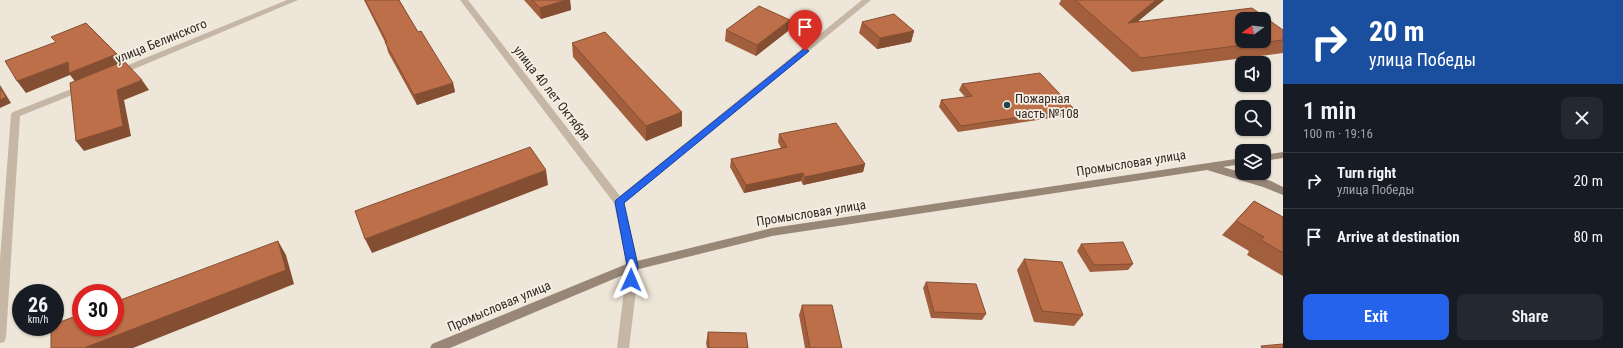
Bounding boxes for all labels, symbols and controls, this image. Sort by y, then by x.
pin [788,10,822,51]
north arrow [1235,12,1271,48]
map controls [1235,12,1271,180]
text: 20 m [1369,15,1425,48]
street label: улица Белинского [113,16,209,66]
icon: arrive [794,16,816,38]
icon: right [1303,16,1355,68]
street label: улица 40 лет Октября [510,43,594,143]
text: улица Победы [1369,49,1476,70]
button: sound [1235,56,1271,92]
place label: Пожарная часть №108 [1015,91,1079,121]
text: 1 min [1303,97,1356,125]
button: close [1561,97,1603,139]
marker: Пожарная часть №108 [1002,100,1012,110]
button: search [1235,100,1271,136]
text: 100 m · 19:16 [1303,126,1373,141]
button: layers [1235,144,1271,180]
street label: Промысловая улица [1075,147,1187,179]
text: Turn right [1337,164,1396,182]
icon: right [1303,170,1325,192]
text: 20 m [1573,172,1603,190]
text: улица Победы [1337,182,1414,197]
street label: Промысловая улица [755,197,867,229]
icon: arrive [1303,226,1325,248]
text: Arrive at destination [1337,228,1460,246]
text: 80 m [1573,228,1603,246]
position arrow [610,259,652,301]
street label: Промысловая улица [445,277,553,335]
speed limit sign: 30 [72,284,124,336]
text: 26 [28,293,48,317]
button: Exit [1303,294,1449,340]
button: Share [1457,294,1603,340]
text: km/h [28,314,48,325]

